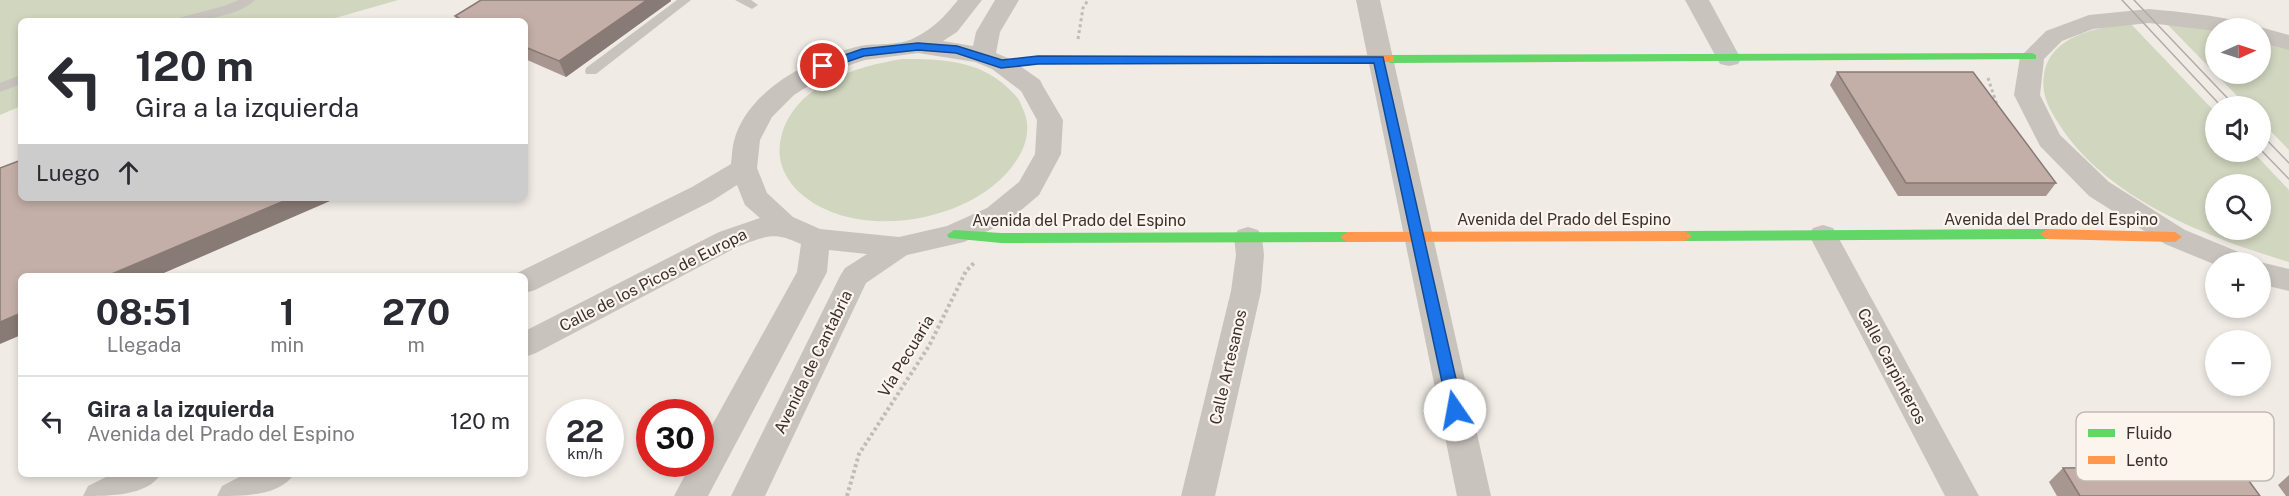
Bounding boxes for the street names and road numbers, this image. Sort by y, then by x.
street label: Avenida del Prado del Espino [1457,210,1671,229]
street label: Avenida del Prado del Espino [1944,210,2158,229]
street label: Avenida del Prado del Espino [972,211,1186,230]
street label: Calle de los Picos de Europa [556,224,750,336]
street label: Avenida de Cantabria [770,287,856,437]
street label: Calle Carpinteros [1853,305,1931,427]
street label: Calle Artesanos [1206,308,1250,426]
street label: Vía Pecuaria [874,312,938,400]

